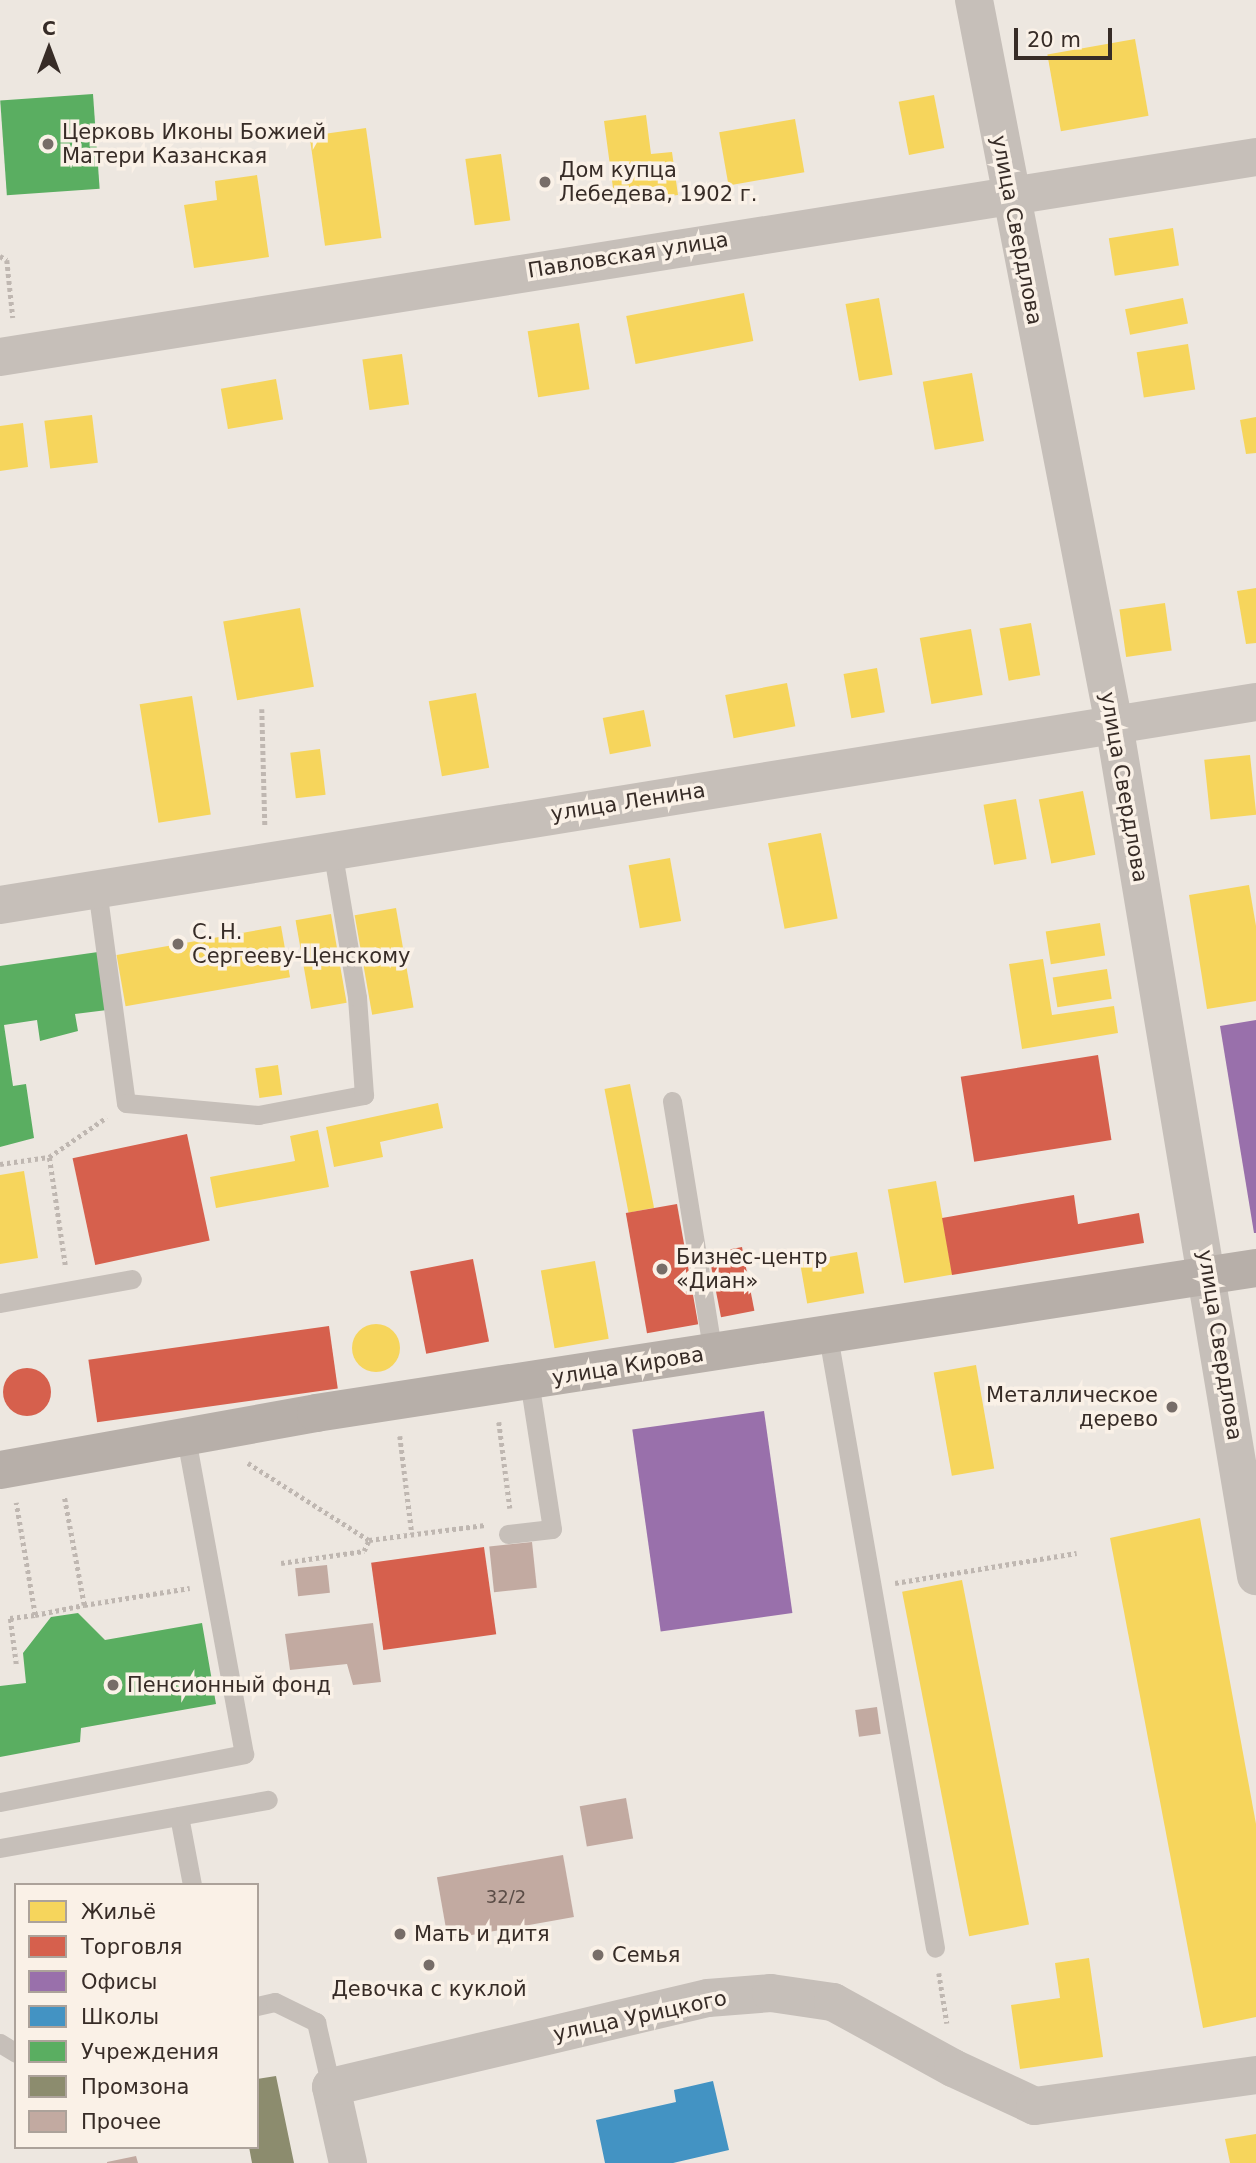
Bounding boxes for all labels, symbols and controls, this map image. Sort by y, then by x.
north arrow [14,14,84,84]
scale bar [1018,14,1116,58]
text: С [42,17,56,39]
text: 20 m [1027,28,1081,52]
place label: Церковь Иконы Божией Матери Казанская [62,119,326,169]
street label: улица Свердлова [986,133,1048,327]
marker: Церковь Иконы Божией Матери Казанская [40,136,56,152]
place label: Дом купца Лебедева, 1902 г. [559,157,757,207]
marker: Дом купца Лебедева, 1902 г. [537,174,553,190]
street label: Павловская улица [526,227,730,283]
street label: улица Свердлова [1095,690,1153,884]
street label: улица Ленина [549,777,707,827]
place label: С. Н. Сергееву-Ценскому [192,919,410,969]
marker: С. Н. Сергееву-Ценскому [170,936,186,952]
place label: Бизнес-центр «Диан» [676,1244,828,1294]
street label: улица Свердлова [1192,1248,1248,1442]
marker: Бизнес-центр «Диан» [654,1261,670,1277]
street label: улица Кирова [550,1342,706,1390]
place label: Металлическое дерево [986,1382,1158,1432]
marker: Металлическое дерево [1164,1399,1180,1415]
place label: Пенсионный фонд [127,1672,331,1698]
marker: Пенсионный фонд [105,1677,121,1693]
legend [14,1883,259,2149]
house number: 32/2 [486,1886,526,1908]
text: Жильё [81,1900,156,1924]
place label: Мать и дитя [414,1921,550,1947]
marker: Мать и дитя [392,1926,408,1942]
text: Торговля [81,1935,182,1959]
place label: Семья [612,1942,680,1968]
marker: Семья [590,1947,606,1963]
marker: Девочка с куклой [421,1957,437,1973]
text: Офисы [81,1970,157,1994]
place label: Девочка с куклой [331,1976,527,2002]
street label: улица Урицкого [551,1985,729,2047]
text: Школы [81,2005,159,2029]
text: Учреждения [81,2040,219,2064]
text: Промзона [81,2075,189,2099]
text: Прочее [81,2110,161,2134]

